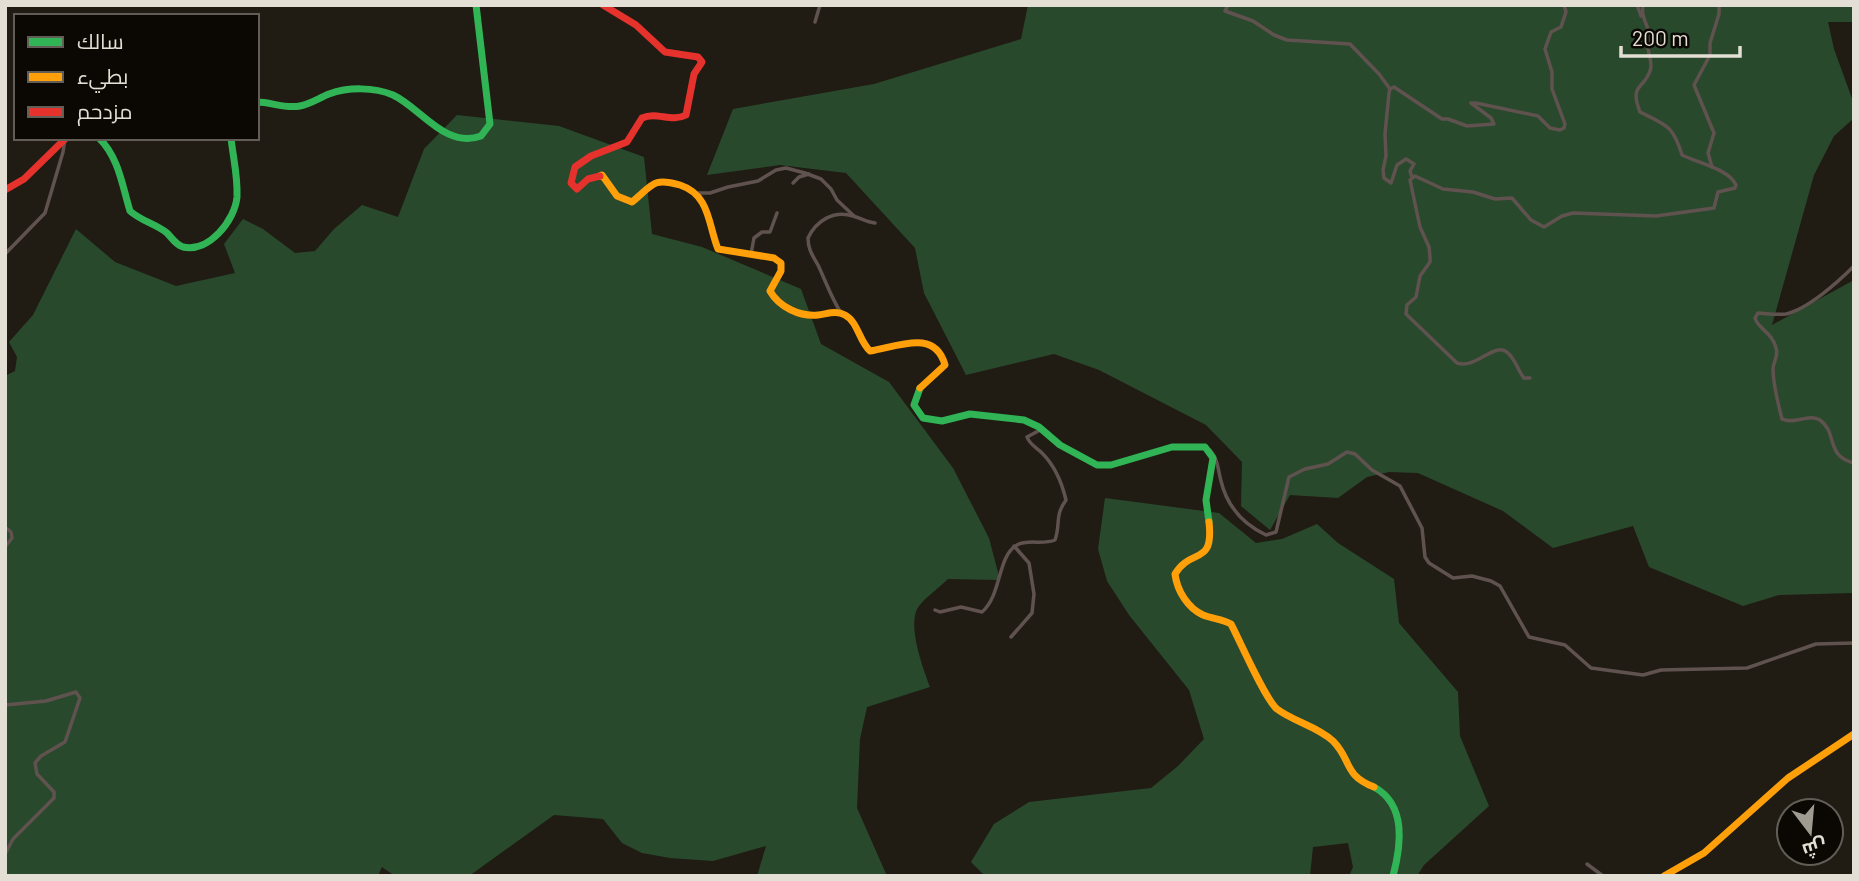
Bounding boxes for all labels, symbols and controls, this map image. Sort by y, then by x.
legend [14,14,259,140]
scale bar [1621,14,1740,58]
text: 200 m [1632,25,1689,50]
text: سالك [77,28,124,53]
text: بطيء [77,63,128,93]
text: مزدحم [77,98,132,126]
north arrow [1775,797,1845,867]
text: ش [1800,833,1830,863]

